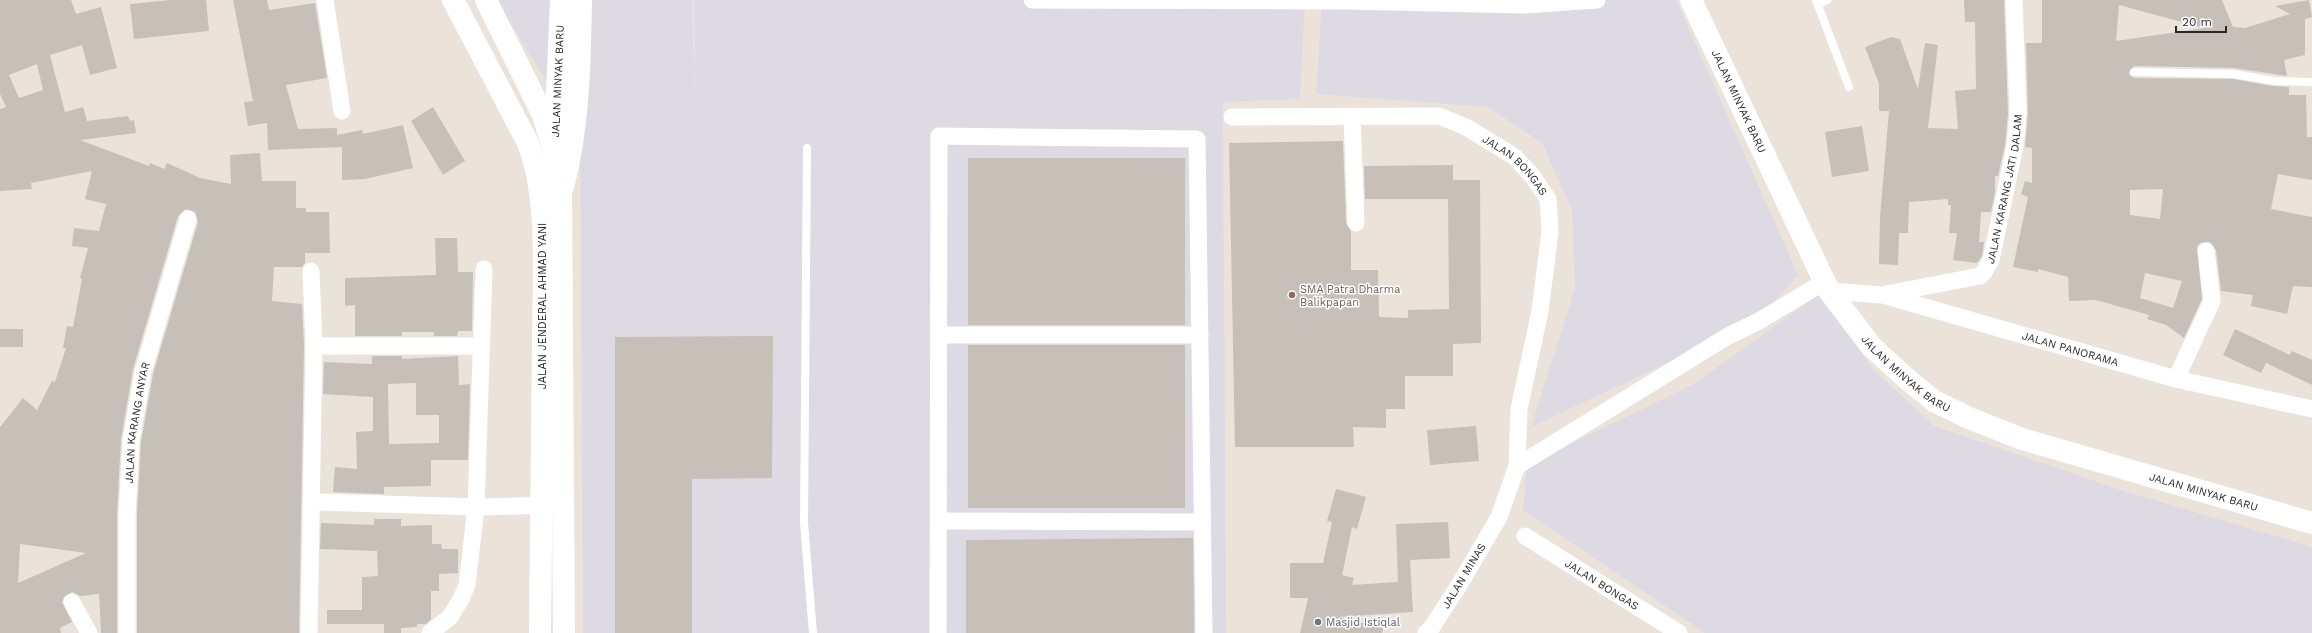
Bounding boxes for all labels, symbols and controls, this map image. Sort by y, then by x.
scale bar [2176,8,2226,34]
text: 20 m [2182,15,2212,29]
street label: JALAN MINYAK BARU [549,24,566,138]
street label: JALAN MINYAK BARU [1709,47,1769,155]
street label: JALAN KARANG JATI DALAM [1984,113,2024,266]
street label: JALAN BONGAS [1480,132,1550,198]
street label: JALAN JENDERAL AHMAD YANI [536,223,549,389]
place label: SMA Patra Dharma Balikpapan [1300,283,1401,309]
marker: SMA Patra Dharma Balikpapan [1287,290,1297,300]
street label: JALAN PANORAMA [2020,329,2120,369]
street label: JALAN MINYAK BARU [1859,333,1953,414]
street label: JALAN KARANG ANYAR [122,360,152,484]
street label: JALAN MINYAK BARU [2148,470,2260,514]
street label: JALAN MINAS [1439,541,1489,611]
street label: JALAN BONGAS [1563,556,1641,613]
place label: Masjid Istiqlal [1326,616,1401,629]
marker: Masjid Istiqlal [1313,617,1323,627]

